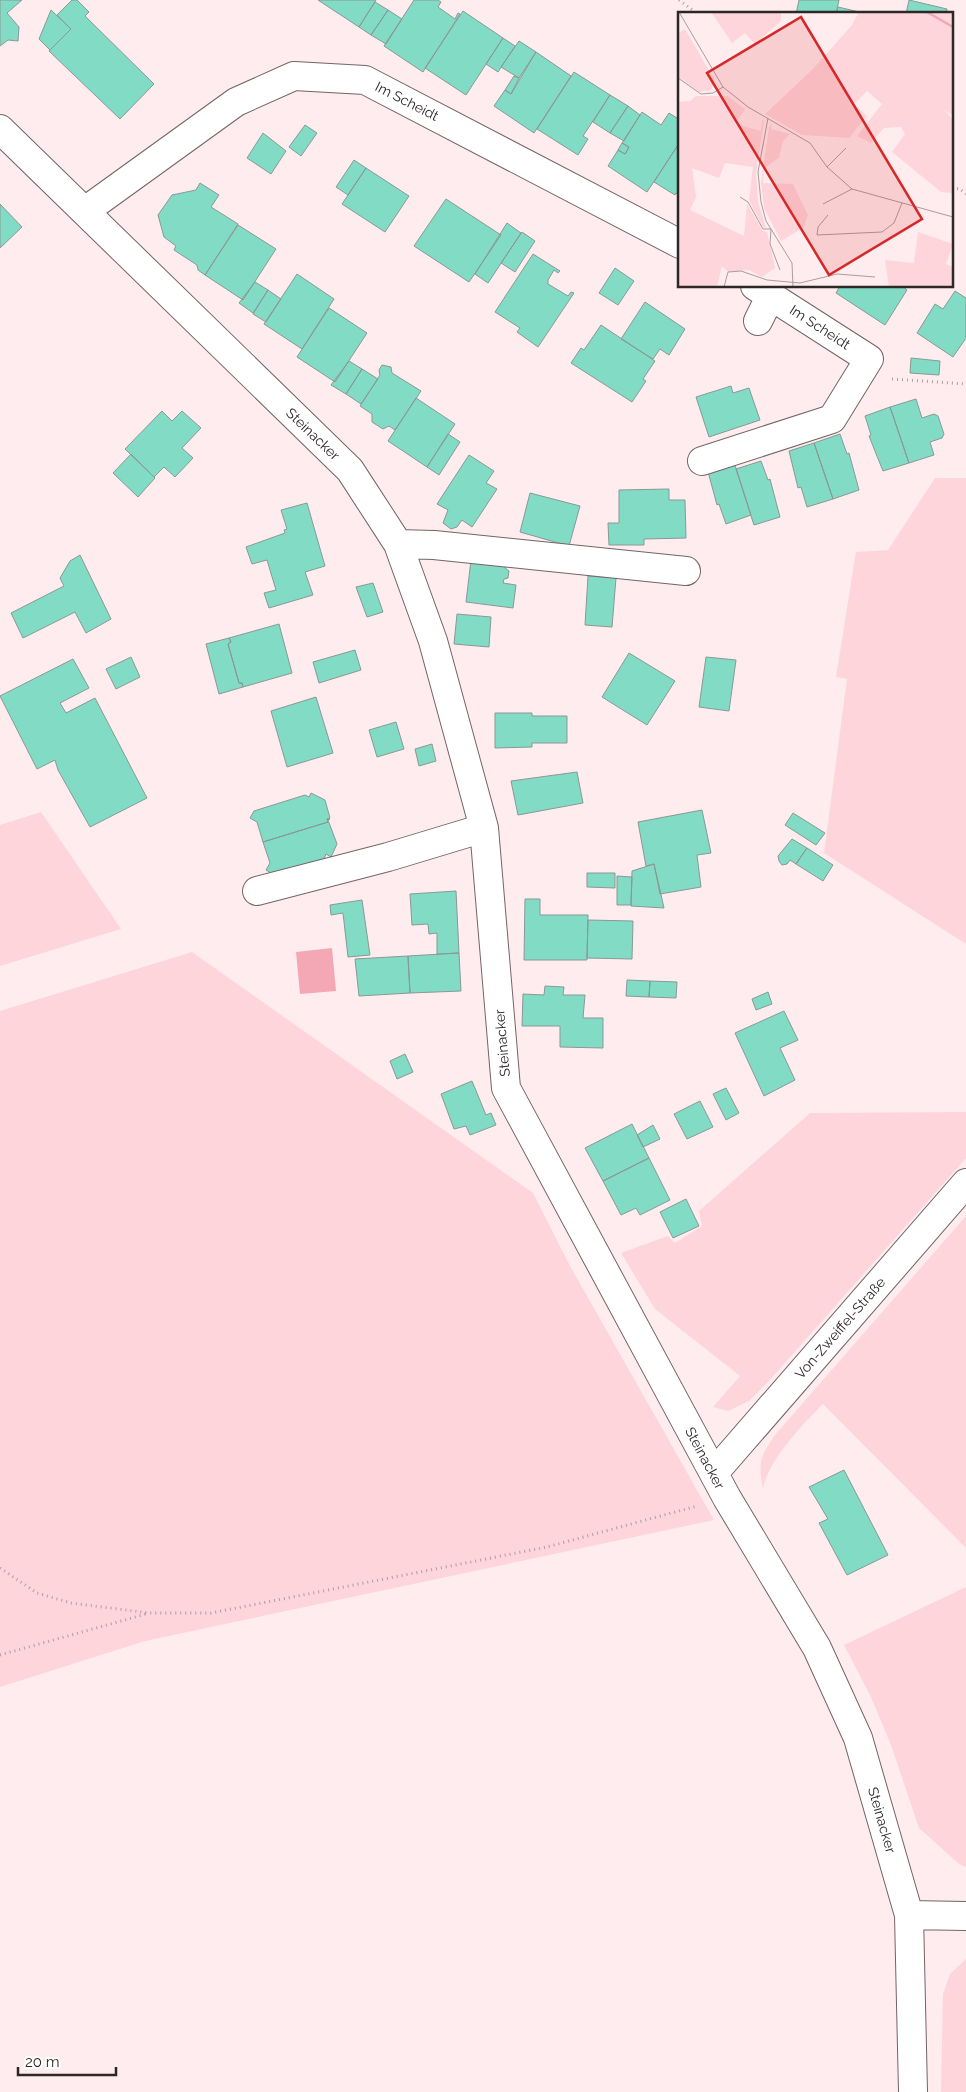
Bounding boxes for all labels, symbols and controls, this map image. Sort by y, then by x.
inset map [678,12,954,288]
street label: Im Scheidt [373,78,442,124]
street label: Im Scheidt [787,302,854,353]
street label: Steinacker [283,405,343,463]
street label: Steinacker [491,1008,513,1078]
street label: Von-Zweiffel-Straße [792,1274,888,1382]
street label: Steinacker [682,1424,728,1492]
street label: Steinacker [865,1785,899,1855]
scale bar [18,2044,115,2076]
text: 20 m [25,2053,60,2071]

